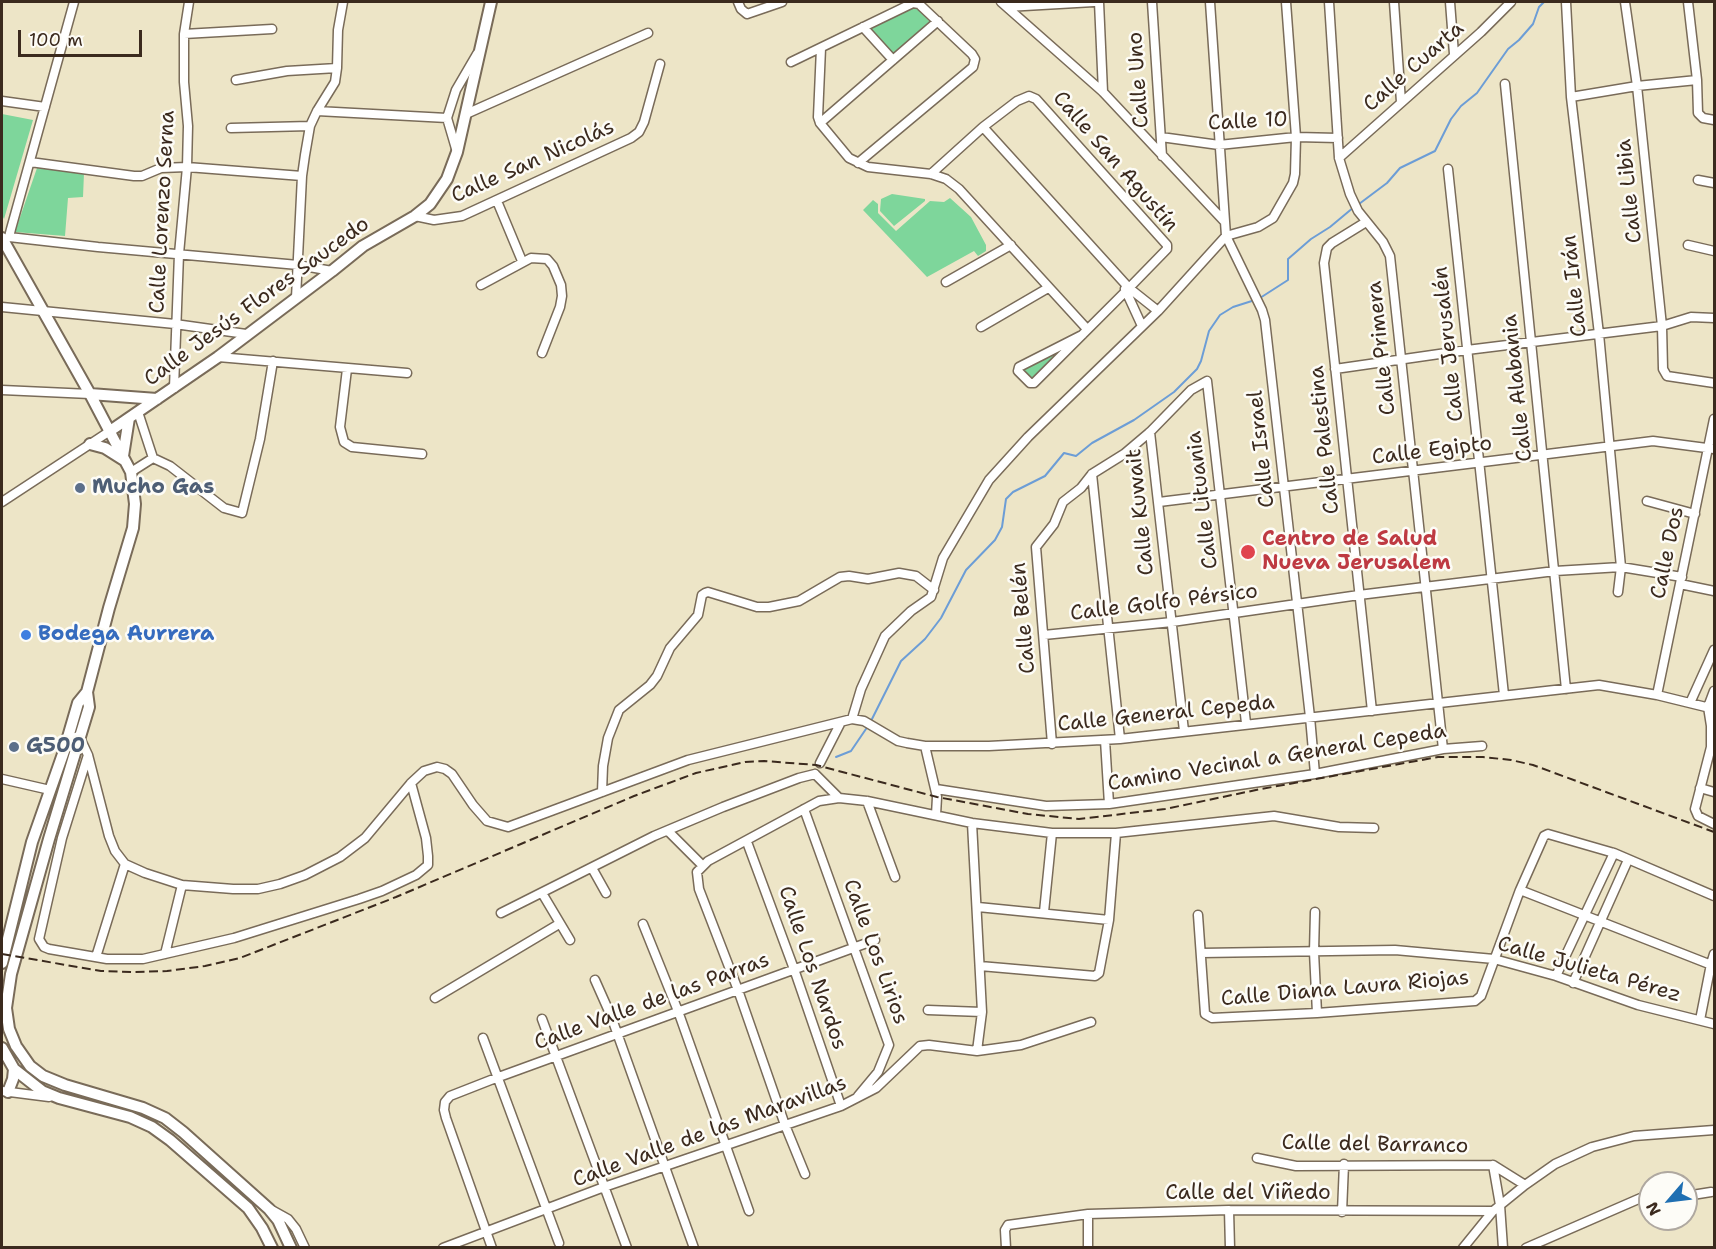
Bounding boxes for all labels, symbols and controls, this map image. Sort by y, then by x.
street label: Calle Cuarta [1359,16,1469,118]
scale bar [21,18,146,56]
text: 100 m [29,28,83,52]
street label: Calle Uno [1123,31,1155,129]
street label: Calle San Agustín [1047,86,1183,238]
street label: Calle 10 [1207,107,1289,137]
street label: Calle Lorenzo Serna [145,110,181,314]
street label: Calle San Nicolás [448,115,618,209]
street label: Calle Libia [1612,138,1648,244]
street label: Calle Jesús Flores Saucedo [140,212,374,392]
street label: Calle Irán [1557,234,1593,338]
street label: Calle Jerusalén [1428,265,1470,423]
street label: Calle Primera [1362,280,1402,416]
street label: Calle Alabania [1498,313,1538,463]
street label: Calle Palestina [1305,365,1345,515]
street label: Calle Israel [1243,389,1281,509]
street label: Calle Lituania [1182,430,1224,570]
street label: Calle Egipto [1370,431,1494,471]
street label: Calle Kuwait [1122,447,1160,577]
place label: Mucho Gas [92,475,214,501]
marker: Mucho Gas [73,481,87,495]
street label: Calle Dos [1646,505,1690,601]
place label: Centro de Salud Nueva Jerusalem [1262,527,1451,577]
marker: Centro de Salud Nueva Jerusalem [1239,543,1257,561]
street label: Calle Belén [1007,561,1041,675]
street label: Calle Golfo Pérsico [1069,579,1259,627]
place label: Bodega Aurrera [38,622,214,648]
marker: Bodega Aurrera [19,628,33,642]
street label: Calle General Cepeda [1056,690,1276,738]
street label: Camino Vecinal a General Cepeda [1106,719,1448,797]
place label: G500 [26,734,85,760]
marker: G500 [7,740,21,754]
street label: Calle Los Lirios [837,876,913,1028]
street label: Calle Los Nardos [772,883,852,1053]
street label: Calle Julieta Pérez [1494,932,1684,1008]
street label: Calle Valle de las Parras [531,948,773,1056]
street label: Calle Diana Laura Riojas [1220,966,1470,1012]
street label: Calle Valle de las Maravillas [570,1071,850,1193]
street label: Calle del Barranco [1281,1131,1469,1159]
north arrow [1638,1171,1698,1231]
street label: Calle del Viñedo [1165,1181,1331,1207]
text: N [1641,1198,1666,1219]

